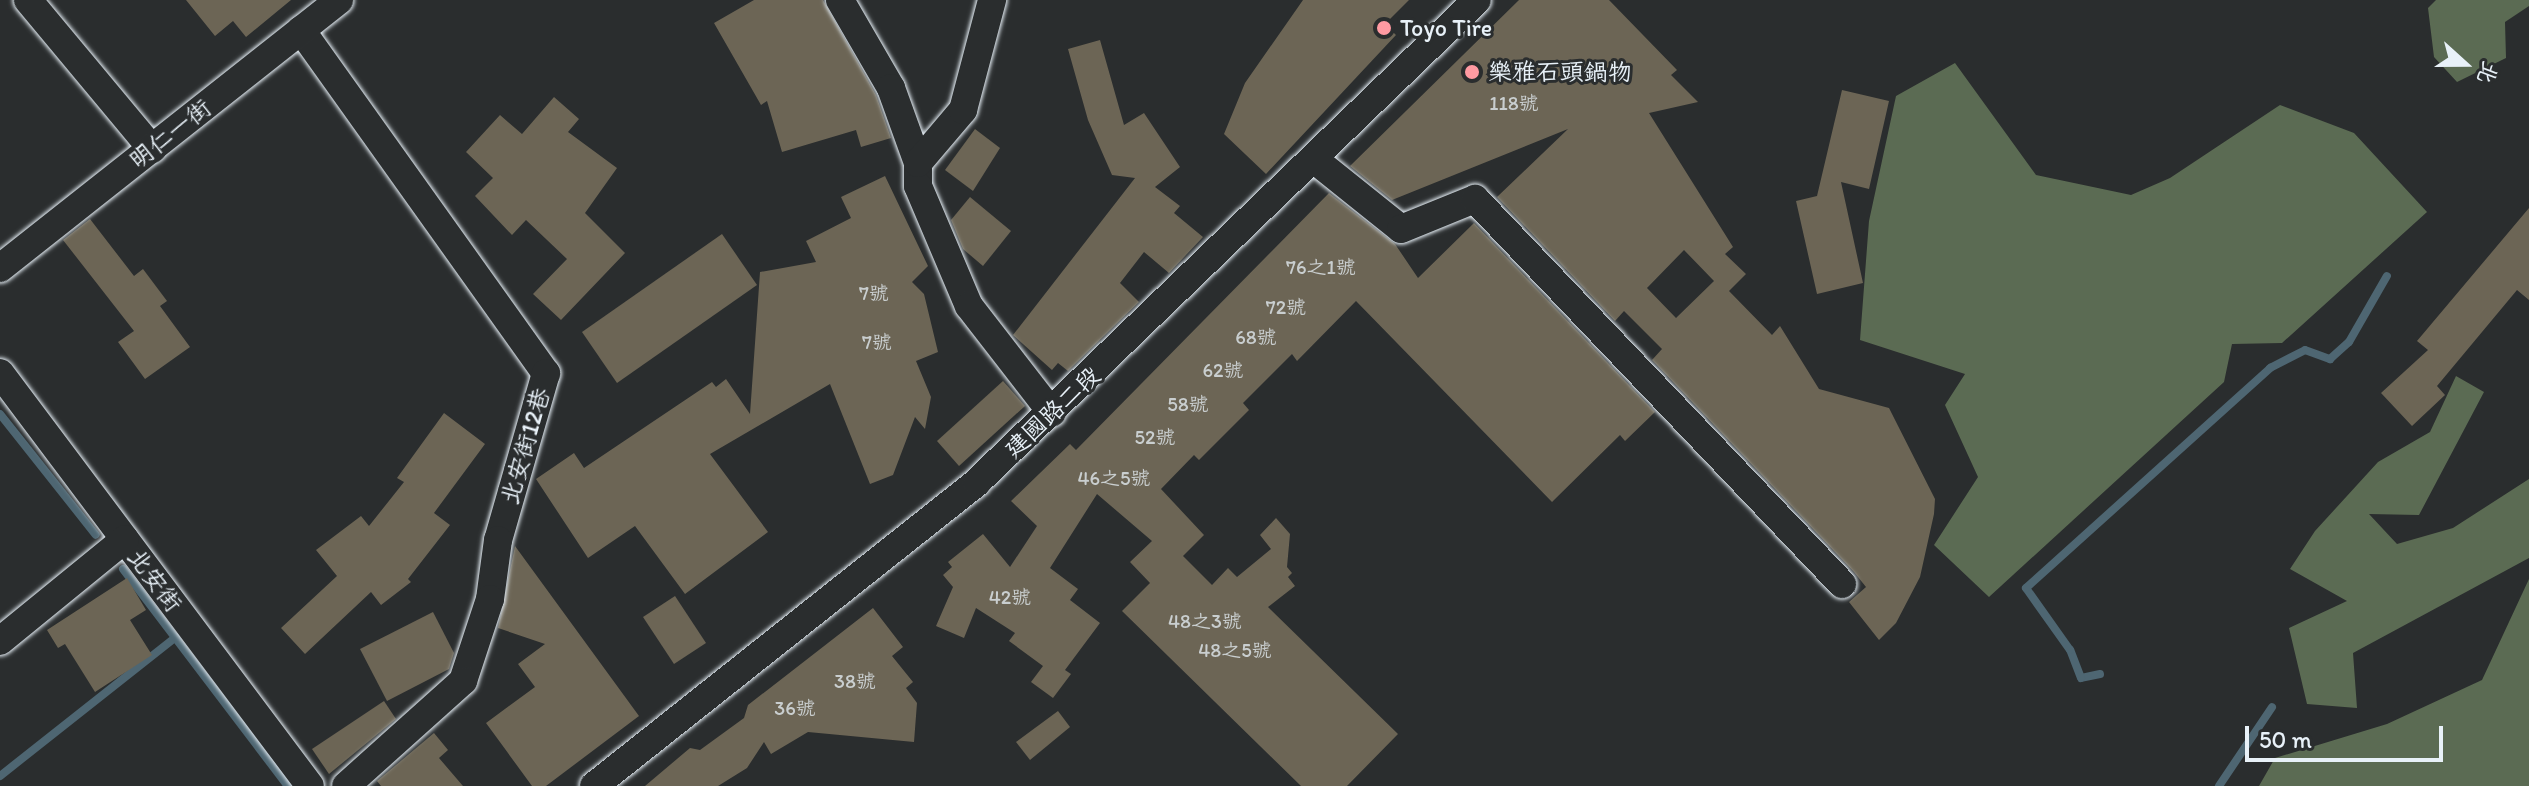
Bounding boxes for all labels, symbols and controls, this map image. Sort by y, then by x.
place label: Toyo Tire [1400,14,1493,42]
marker: Toyo Tire [1375,19,1393,37]
north arrow [2425,24,2505,104]
place label: 樂雅石頭鍋物 [1488,58,1632,86]
text: 北 [2471,58,2504,88]
marker: 樂雅石頭鍋物 [1463,63,1481,81]
house number: 118號 [1489,91,1539,115]
street label: 明仁一街 [123,93,217,175]
house number: 76之1號 [1286,255,1356,279]
house number: 7號 [859,281,889,305]
house number: 72號 [1266,295,1306,319]
house number: 68號 [1235,325,1277,349]
house number: 7號 [862,330,892,354]
house number: 62號 [1202,358,1244,382]
street label: 建國路二段 [998,361,1106,463]
street label: 北安街12巷 [495,384,555,508]
house number: 58號 [1167,392,1209,416]
house number: 52號 [1134,425,1176,449]
house number: 46之5號 [1077,466,1151,490]
street label: 北安街 [122,543,188,617]
house number: 42號 [989,585,1031,609]
house number: 48之3號 [1168,609,1242,633]
house number: 48之5號 [1198,638,1272,662]
house number: 38號 [834,669,876,693]
house number: 36號 [774,696,816,720]
scale bar [2249,710,2447,760]
text: 50 m [2259,725,2312,754]

